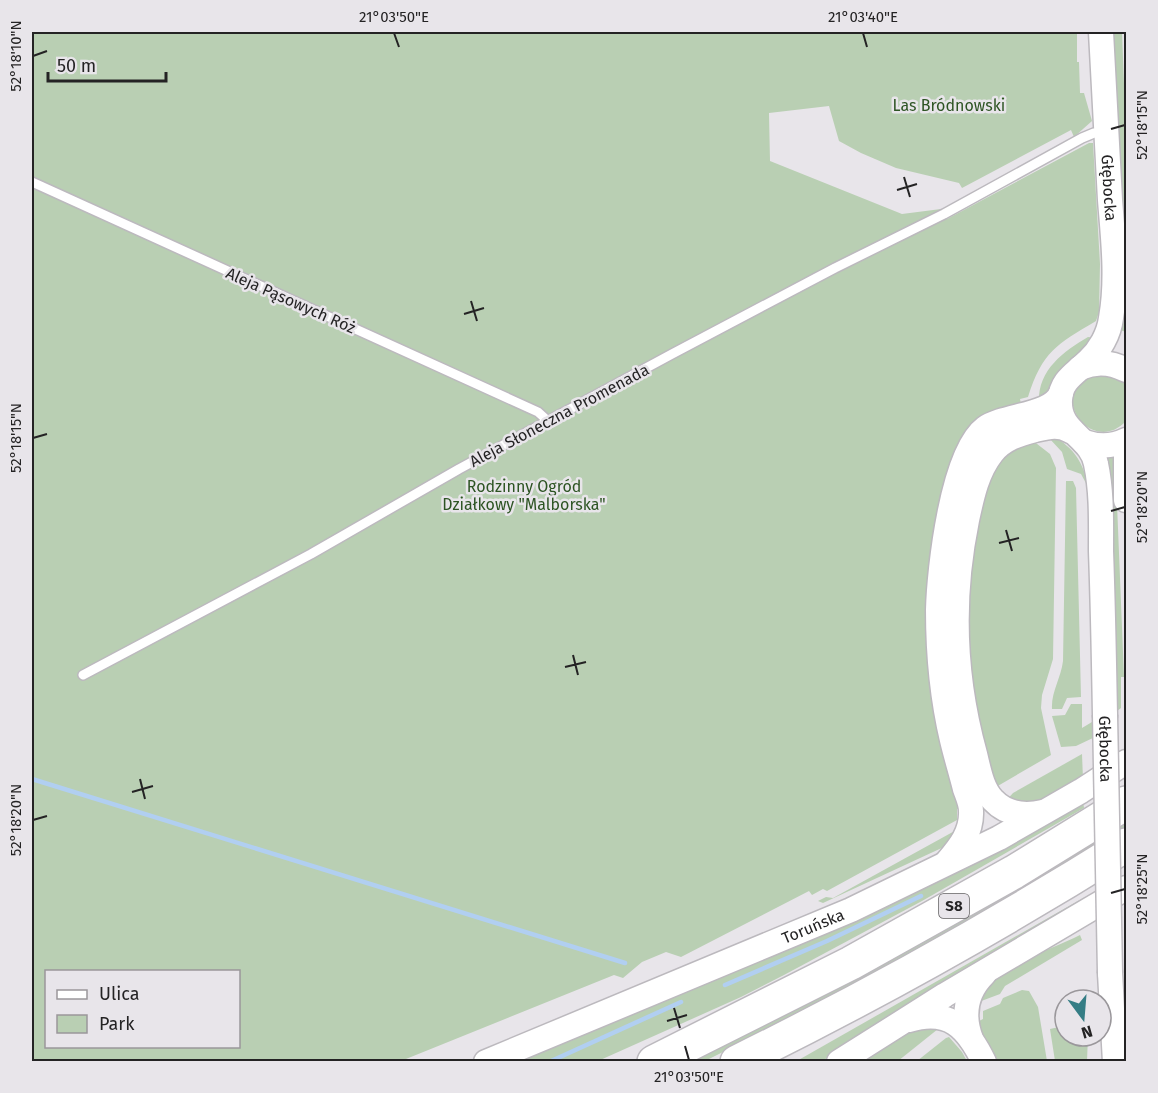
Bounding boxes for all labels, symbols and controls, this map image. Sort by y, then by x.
text: 21°03'50"E [359,8,429,26]
text: 21°03'40"E [828,8,898,26]
text: 52°18'10"N [7,20,25,92]
scale bar [48,45,166,83]
text: 50 m [57,55,96,77]
text: 52°18'15"N [1133,90,1151,160]
park label: Las Bródnowski [893,96,1005,115]
street label: Głębocka [1098,154,1121,222]
street label: Aleja Pąsowych Róż [223,263,359,339]
street label: Aleja Słoneczna Promenada [466,360,652,471]
text: 52°18'15"N [7,403,25,473]
text: 52°18'20"N [1133,471,1151,543]
park label: Rodzinny Ogród Działkowy "Malborska" [442,477,606,514]
street label: Głębocka [1095,715,1115,783]
text: 52°18'20"N [7,784,25,856]
text: 52°18'25"N [1133,853,1151,925]
road number: S8 [939,894,969,918]
street label: Toruńska [779,905,847,948]
legend [45,970,240,1048]
text: Ulica [99,983,139,1005]
north arrow [1053,988,1113,1048]
text: Park [99,1013,135,1035]
text: N [1079,1021,1095,1043]
text: 21°03'50"E [654,1068,724,1086]

